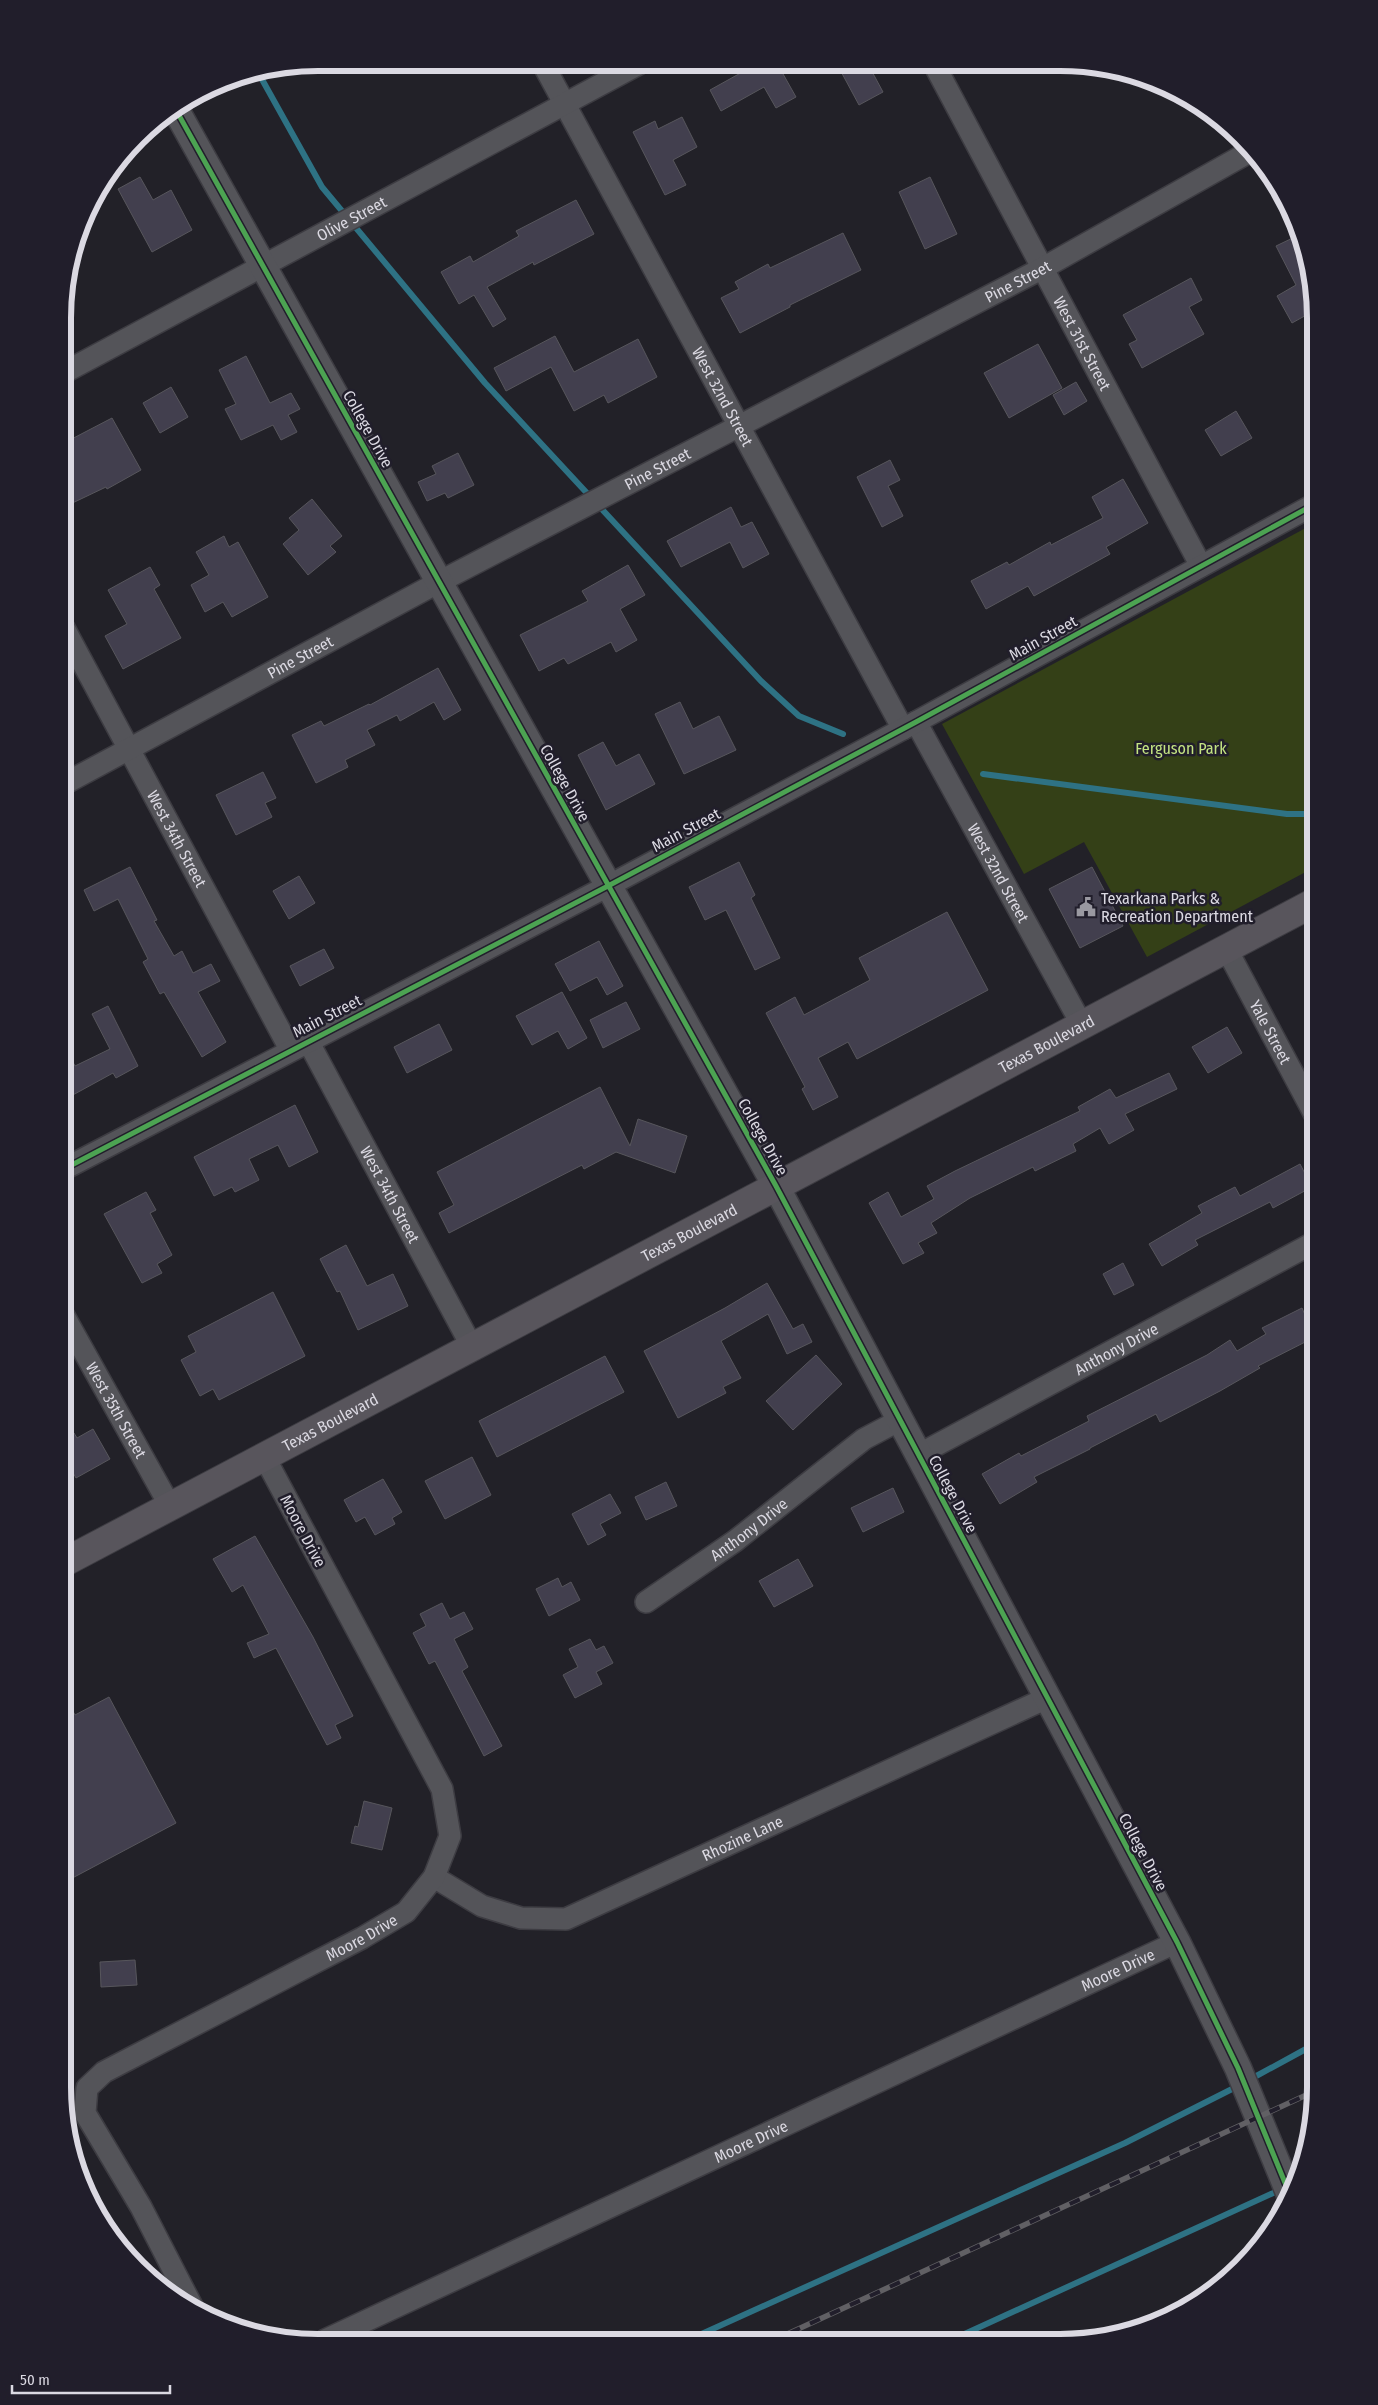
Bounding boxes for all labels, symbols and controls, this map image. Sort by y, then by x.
street label: Olive Street [313,192,390,245]
street label: Pine Street [981,256,1055,306]
street label: West 31st Street [1050,293,1116,394]
street label: West 32nd Street [688,344,758,450]
street label: College Drive [339,387,397,471]
street label: Pine Street [621,443,694,494]
street label: Main Street [1006,611,1081,664]
street label: Pine Street [264,631,337,682]
park label: Ferguson Park [1135,739,1227,758]
street label: College Drive [536,741,594,825]
street label: West 34th Street [143,787,211,891]
street label: Main Street [649,804,724,856]
street label: West 32nd Street [964,820,1034,926]
place label: Texarkana Parks & Recreation Department [1101,889,1254,926]
public building icon: Texarkana Parks & Recreation Department [1075,896,1097,918]
street label: Main Street [289,990,365,1041]
street label: Yale Street [1246,997,1296,1068]
street label: Texas Boulevard [995,1011,1097,1077]
street label: College Drive [734,1095,792,1179]
street label: West 34th Street [356,1143,424,1247]
street label: Texas Boulevard [638,1199,740,1265]
street label: Anthony Drive [1071,1318,1161,1379]
street label: West 35th Street [82,1359,151,1462]
street label: Texas Boulevard [279,1389,381,1455]
street label: College Drive [925,1452,981,1536]
street label: Moore Drive [276,1492,330,1570]
street label: Anthony Drive [707,1494,791,1565]
street label: College Drive [1115,1810,1171,1894]
street label: Rhozine Lane [699,1811,786,1865]
street label: Moore Drive [322,1910,401,1965]
street label: Moore Drive [1078,1944,1158,1995]
street label: Moore Drive [711,2116,791,2166]
scale bar [12,2362,170,2394]
text: 50 m [20,2371,50,2389]

